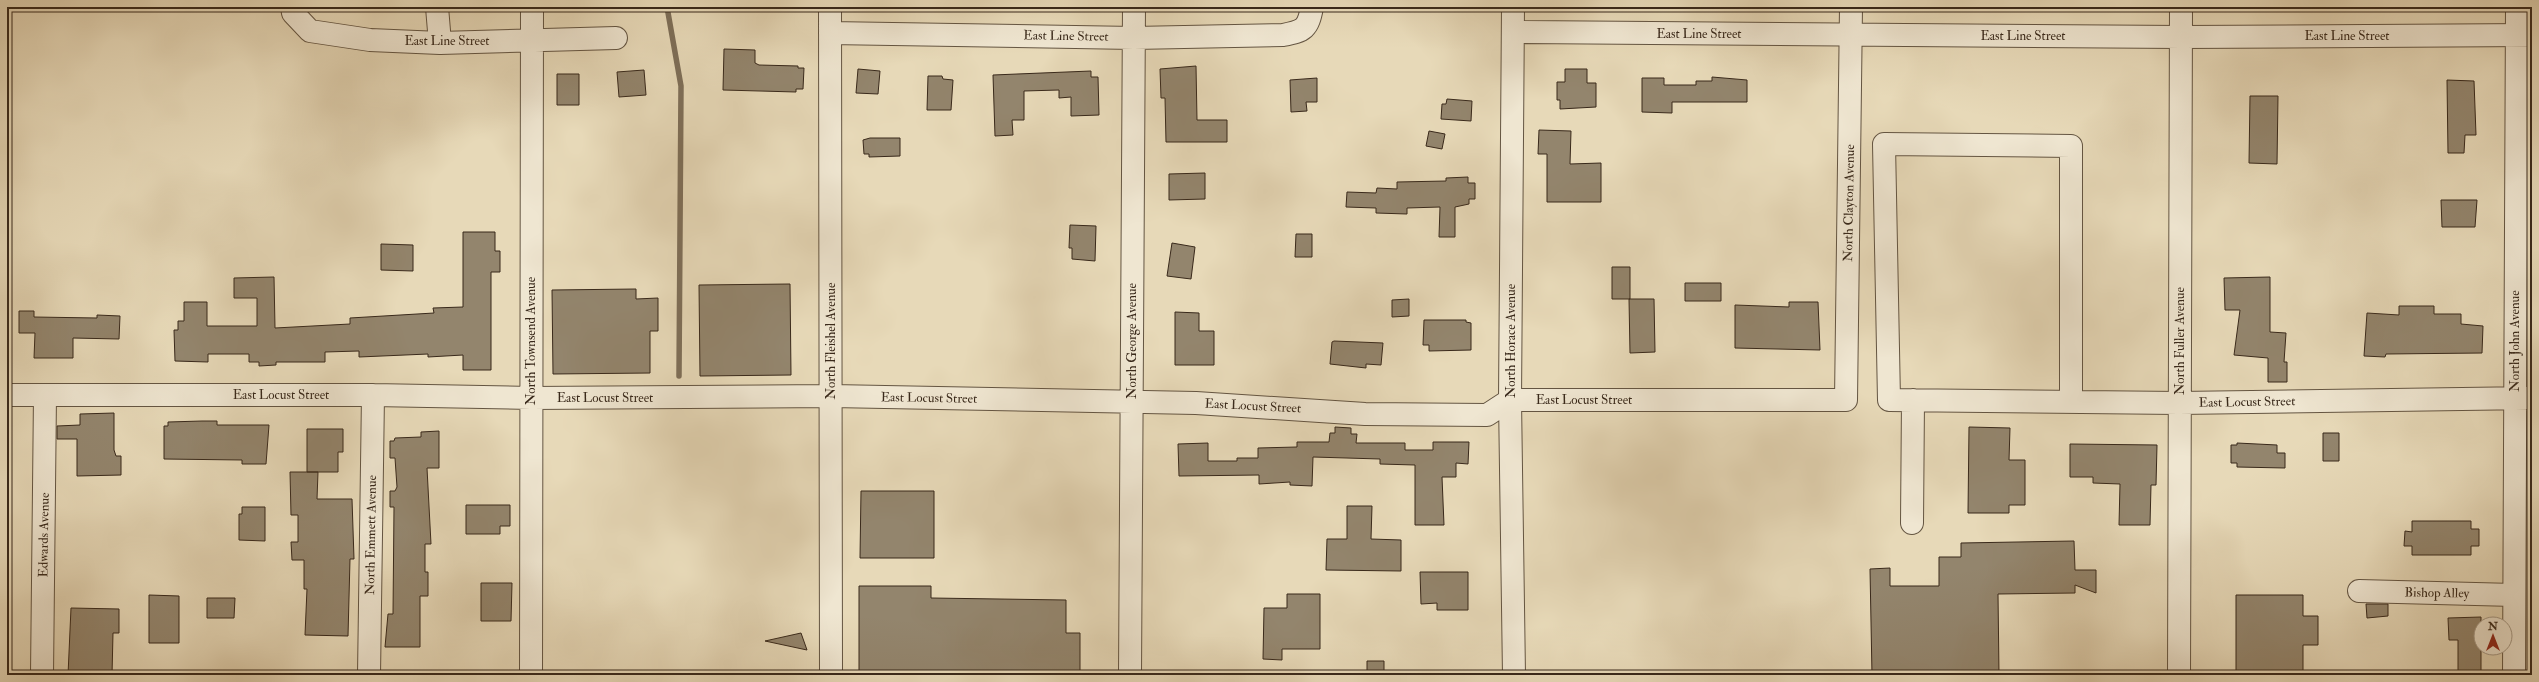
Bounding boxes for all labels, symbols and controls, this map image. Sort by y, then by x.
street label: East Line Street [1656,26,1742,42]
street label: East Line Street [1023,27,1109,45]
street label: East Line Street [1980,28,2066,44]
street label: East Line Street [2304,28,2390,44]
street label: East Line Street [404,33,490,49]
street label: North Clayton Avenue [1840,144,1859,262]
street label: North Townsend Avenue [523,276,539,405]
street label: North Fleishel Avenue [823,282,839,399]
street label: North George Avenue [1124,283,1140,399]
street label: North Horace Avenue [1503,283,1519,398]
street label: North Fuller Avenue [2172,286,2188,395]
street label: North John Avenue [2507,290,2523,392]
street label: East Locust Street [233,387,329,403]
street label: East Locust Street [881,389,977,407]
street label: East Locust Street [557,390,653,406]
street label: East Locust Street [1536,392,1632,408]
street label: East Locust Street [2199,393,2295,411]
street label: East Locust Street [1204,395,1302,417]
street label: North Emmett Avenue [362,474,380,595]
street label: Edwards Avenue [35,492,53,578]
street label: Bishop Alley [2404,584,2470,603]
north arrow [2473,616,2513,656]
text: N [2487,620,2499,633]

